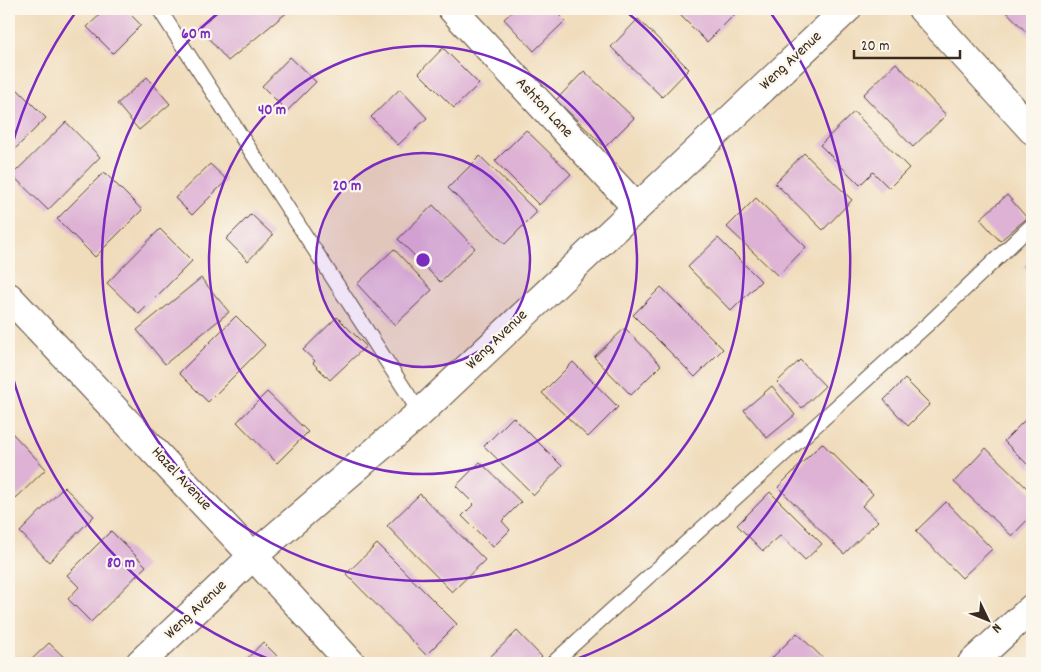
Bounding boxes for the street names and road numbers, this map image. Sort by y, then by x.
street label: Weng Avenue [755,26,827,96]
street label: Ashton Lane [510,73,578,143]
street label: Weng Avenue [461,305,533,375]
street label: Hazel Avenue [145,442,217,516]
street label: Weng Avenue [160,575,232,645]

